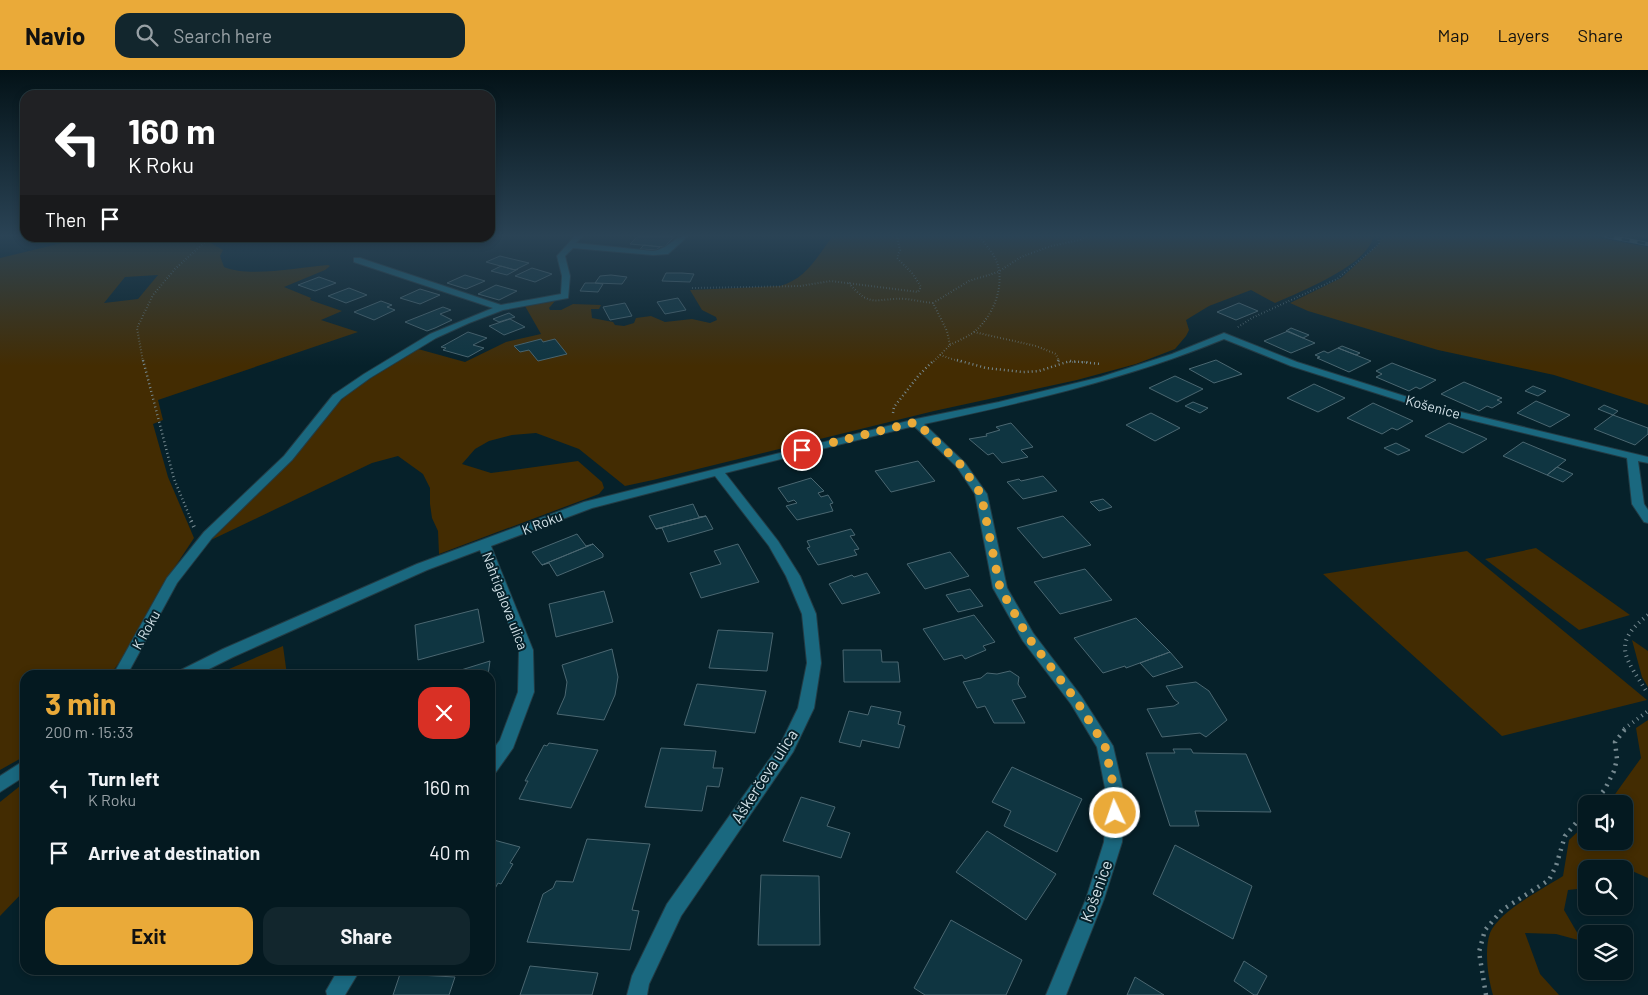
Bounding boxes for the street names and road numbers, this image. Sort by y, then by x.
street label: Košenice [1404,391,1462,422]
street label: K Roku [519,507,564,538]
street label: Nahtigalova ulica [479,550,532,652]
street label: K Roku [128,607,163,652]
street label: Aškerčeva ulica [726,725,801,826]
street label: Košenice [1076,857,1115,924]

